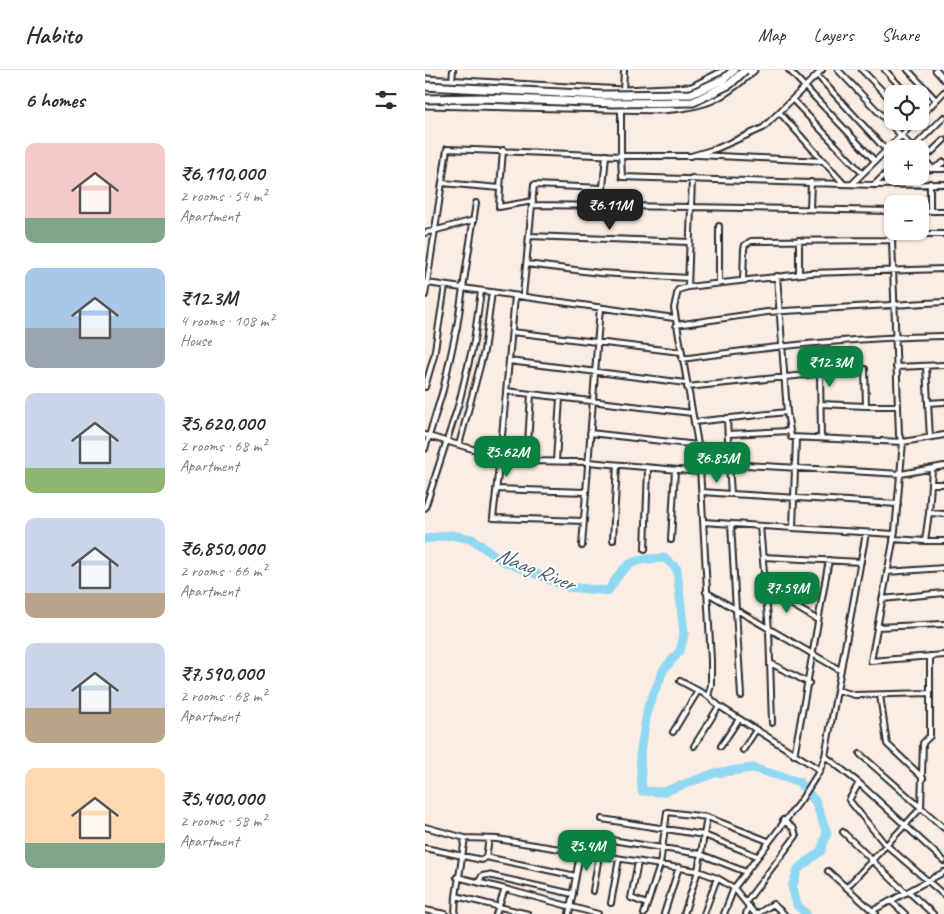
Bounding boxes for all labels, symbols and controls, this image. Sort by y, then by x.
text: Habito [25,20,81,50]
text: Map [758,24,786,46]
text: Layers [814,24,853,46]
text: Share [881,24,919,46]
map controls [884,85,929,240]
button: locate [884,85,929,130]
icon: filters [372,86,400,114]
text: 6 homes [25,87,85,113]
button: + [884,140,929,185]
text: ₹6,110,000 [180,160,264,186]
icon: home [65,163,125,223]
text: 2 rooms · 54 m² [180,186,266,206]
pin: ₹6.11M [569,189,651,231]
text: ₹6.11M [588,195,632,215]
button: − [884,195,929,240]
text: Apartment [180,206,239,226]
text: ₹12.3M [180,285,237,311]
icon: home [65,288,125,348]
text: 4 rooms · 108 m² [180,311,274,331]
text: House [180,331,211,351]
pin: ₹12.3M [789,346,871,388]
text: ₹12.3M [808,352,852,372]
text: ₹5,620,000 [180,410,264,436]
icon: home [65,413,125,473]
text: 2 rooms · 68 m² [180,436,266,456]
pin: ₹5.62M [466,436,548,478]
text: ₹5.62M [485,442,529,462]
pin: ₹6.85M [676,442,758,484]
text: ₹6.85M [695,448,739,468]
text: Apartment [180,456,239,476]
text: ₹6,850,000 [180,535,264,561]
icon: home [65,538,125,598]
water label: Naag River [492,541,582,599]
text: 2 rooms · 66 m² [180,561,266,581]
pin: ₹7.59M [746,572,828,614]
text: ₹7.59M [765,578,809,598]
text: Apartment [180,581,239,601]
text: ₹7,590,000 [180,660,263,686]
icon: home [65,663,125,723]
text: 2 rooms · 68 m² [180,686,266,706]
text: Apartment [180,706,239,726]
text: ₹5,400,000 [180,785,264,811]
icon: home [65,788,125,848]
text: 2 rooms · 58 m² [180,811,266,831]
pin: ₹5.4M [552,830,622,872]
text: Apartment [180,831,239,851]
text: ₹5.4M [569,836,605,856]

